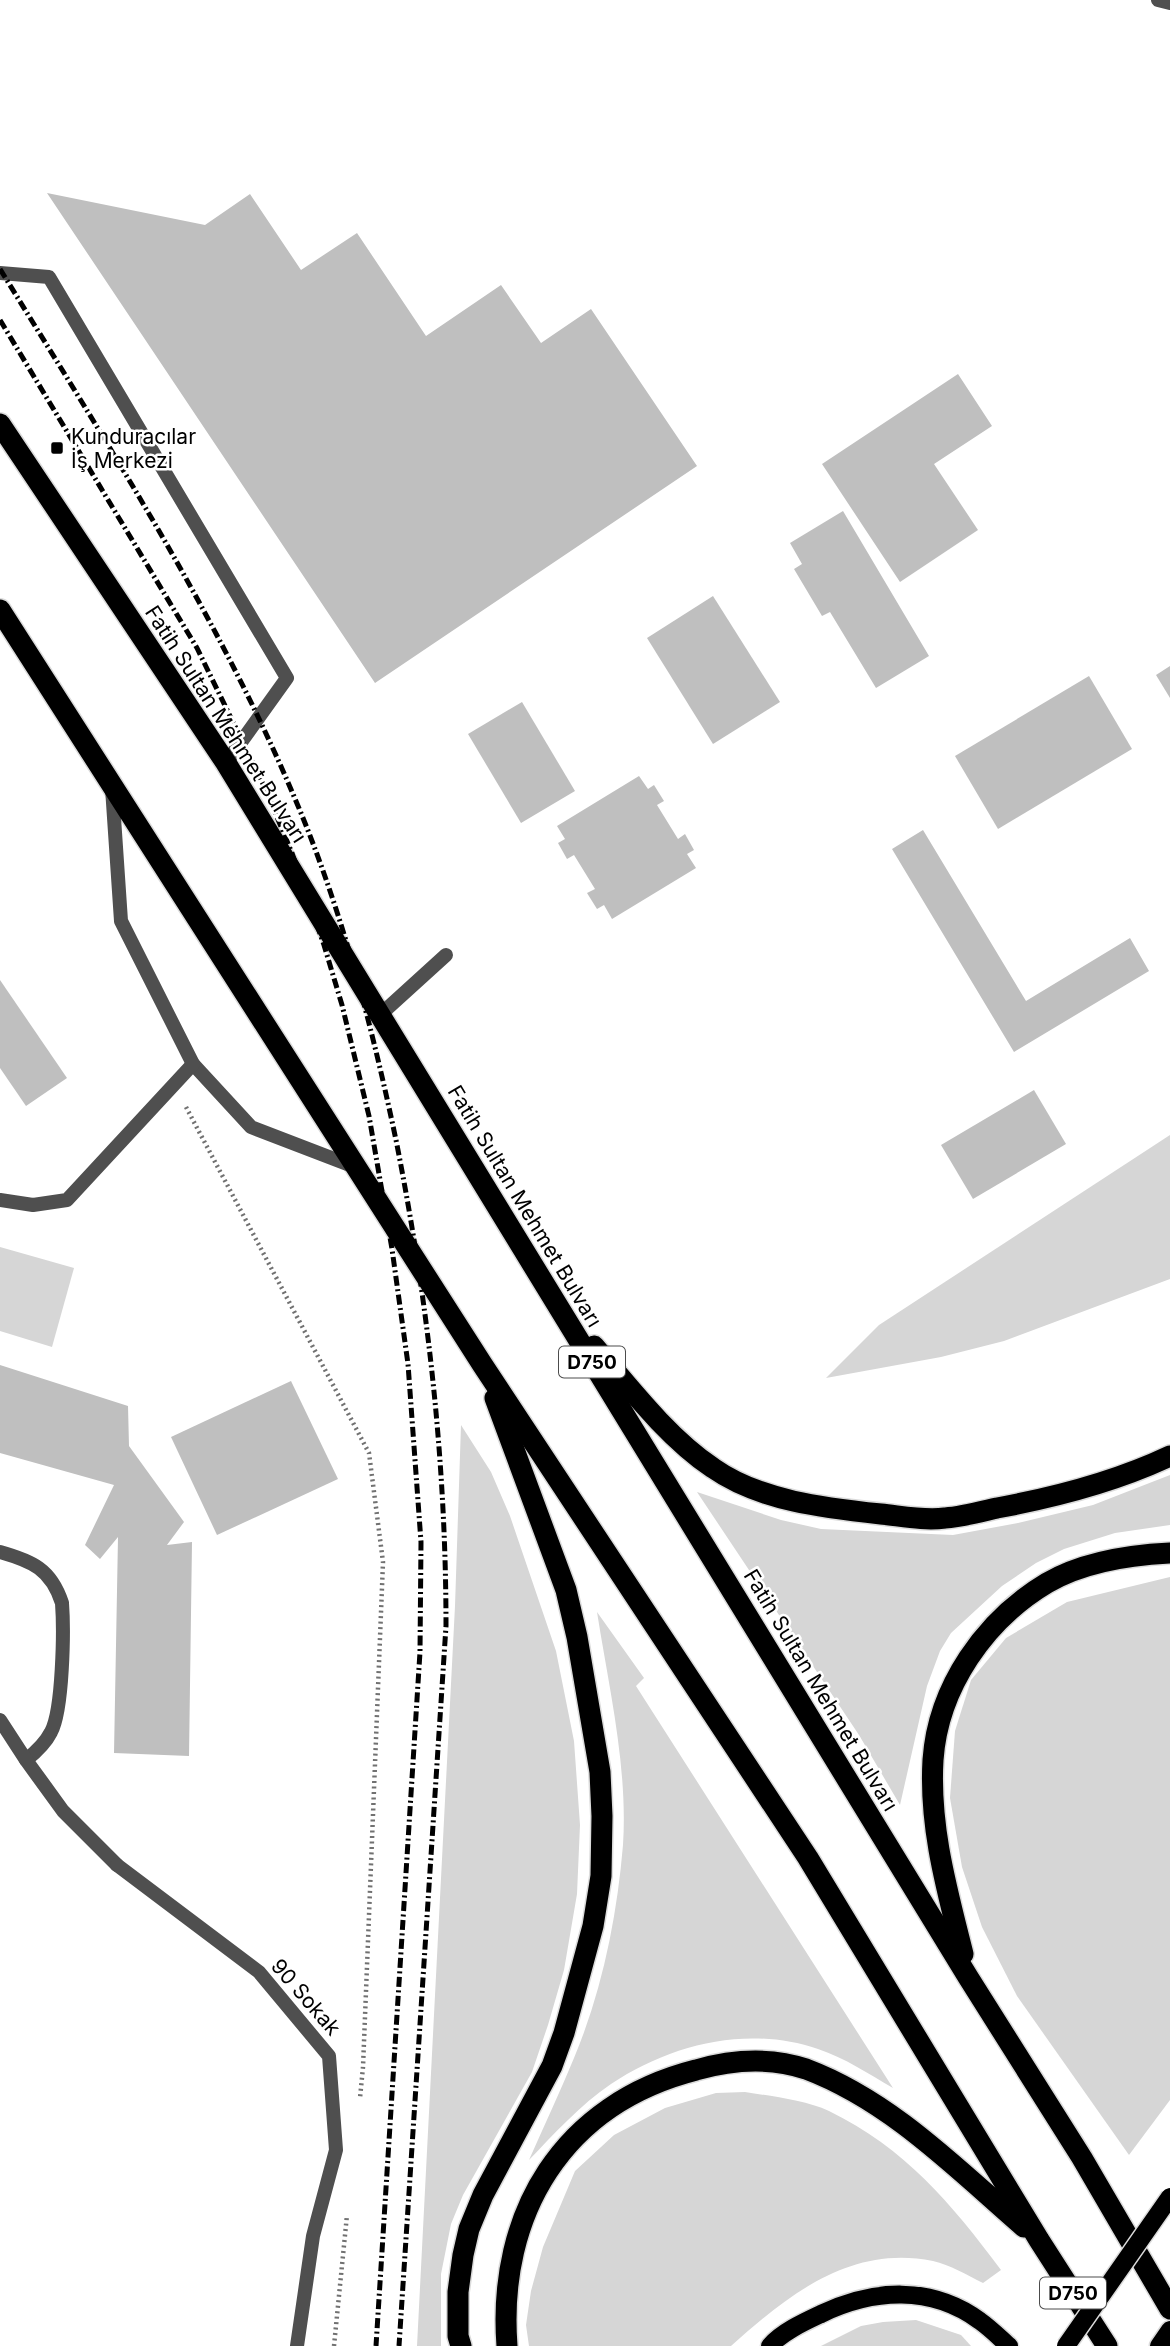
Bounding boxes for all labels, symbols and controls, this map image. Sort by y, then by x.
place label: Kunduracılar İş Merkezi [71,424,196,473]
marker: Kunduracılar İş Merkezi [49,440,65,456]
street label: Fatih Sultan Mehmet Bulvarı [140,601,312,847]
street label: Fatih Sultan Mehmet Bulvarı [443,1081,607,1331]
road number: D750 [559,1346,625,1378]
street label: Fatih Sultan Mehmet Bulvarı [739,1565,903,1815]
street label: 90 Sokak [266,1954,346,2041]
road number: D750 [1040,2278,1106,2308]

